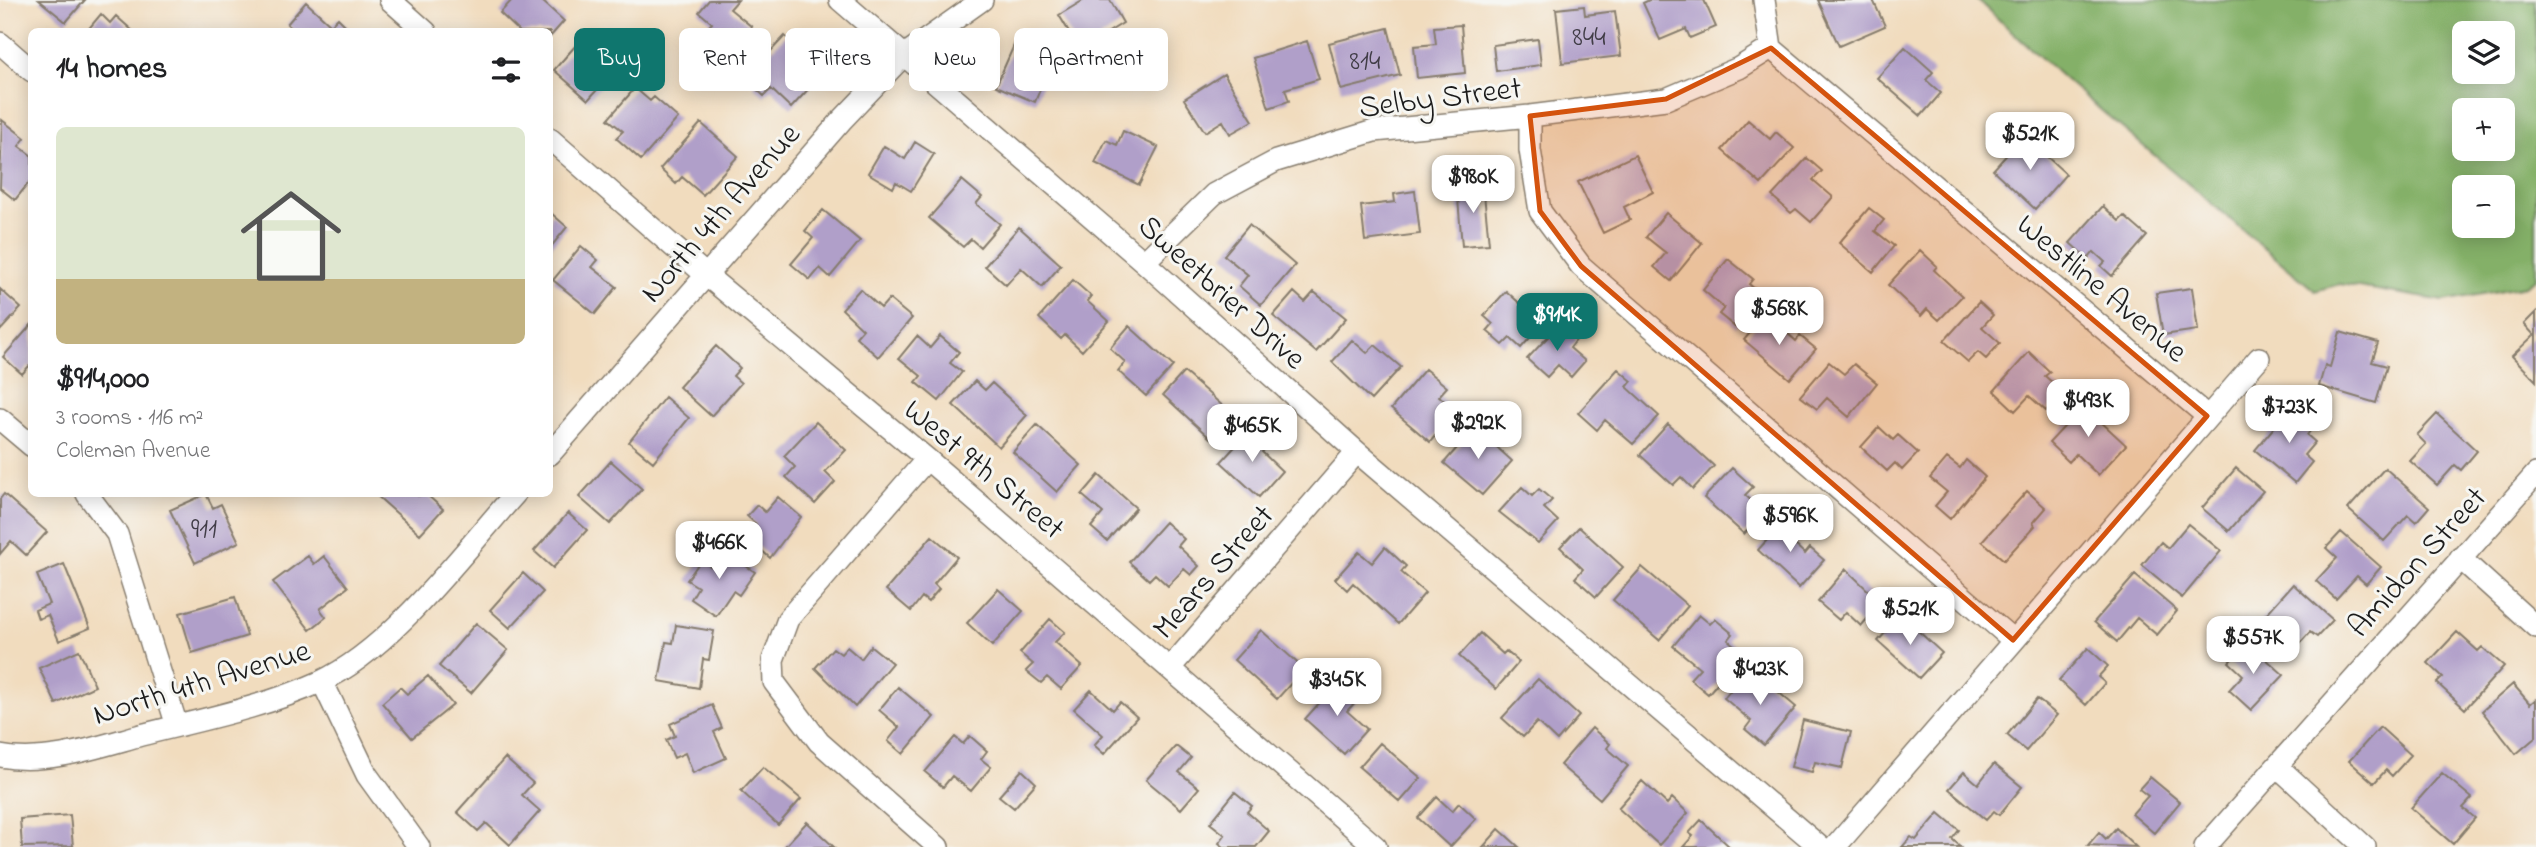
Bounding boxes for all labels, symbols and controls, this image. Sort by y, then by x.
house number: 844 [1572,18,1606,59]
map controls [2452,21,2515,238]
button: layers [2452,21,2515,84]
chip: Buy [574,28,665,91]
chip: Rent [679,28,771,91]
chip: Filters [785,28,895,91]
chip: New [909,28,1000,91]
chip: Apartment [1014,28,1168,91]
house number: 814 [1350,42,1381,83]
text: 14 homes [56,48,167,92]
icon: filters [487,51,525,89]
street label: Selby Street [1356,66,1525,133]
button: + [2452,98,2515,161]
pin: $521K [1981,113,2079,172]
street label: North 4th Avenue [630,114,814,315]
text: $521K [2002,118,2058,151]
pin: $980K [1424,156,1522,215]
text: $980K [1448,161,1498,194]
icon: home [228,173,354,299]
button: − [2452,175,2515,238]
street label: Westline Avenue [2005,204,2197,376]
street label: Sweetbrier Drive [1126,205,1316,383]
pin: $568K [1730,288,1828,347]
text: $568K [1751,293,1807,326]
pin: $914K [1508,294,1606,353]
text: $914K [1533,299,1581,332]
text: $914,000 [56,358,149,402]
pin: $493K [2039,380,2137,439]
text: $493K [2063,385,2113,418]
pin: $723K [2240,386,2338,445]
street label: West 9th Street [892,389,1074,553]
text: $723K [2261,391,2317,424]
text: 3 rooms · 116 m² [56,402,203,435]
pin: $292K [1429,402,1527,461]
pin: $465K [1203,405,1301,464]
text: $292K [1451,407,1505,440]
text: $465K [1223,410,1281,443]
text: Coleman Avenue [56,435,210,468]
street label: Amidon Street [2338,477,2500,649]
pin: $596K [1741,494,1839,554]
street label: Mears Street [1142,495,1287,651]
text: $596K [1762,500,1818,533]
house number: 911 [191,510,217,551]
pin: $466K [670,522,768,581]
text: $466K [692,527,746,560]
pin: $521K [1861,588,1959,647]
text: $521K [1882,593,1938,626]
pin: $557K [2204,616,2302,676]
text: $557K [2223,622,2283,655]
street label: North 4th Avenue [88,629,317,740]
pin: $423K [1711,648,1809,707]
text: $423K [1732,653,1788,686]
pin: $345K [1288,658,1386,718]
text: $345K [1308,664,1366,697]

